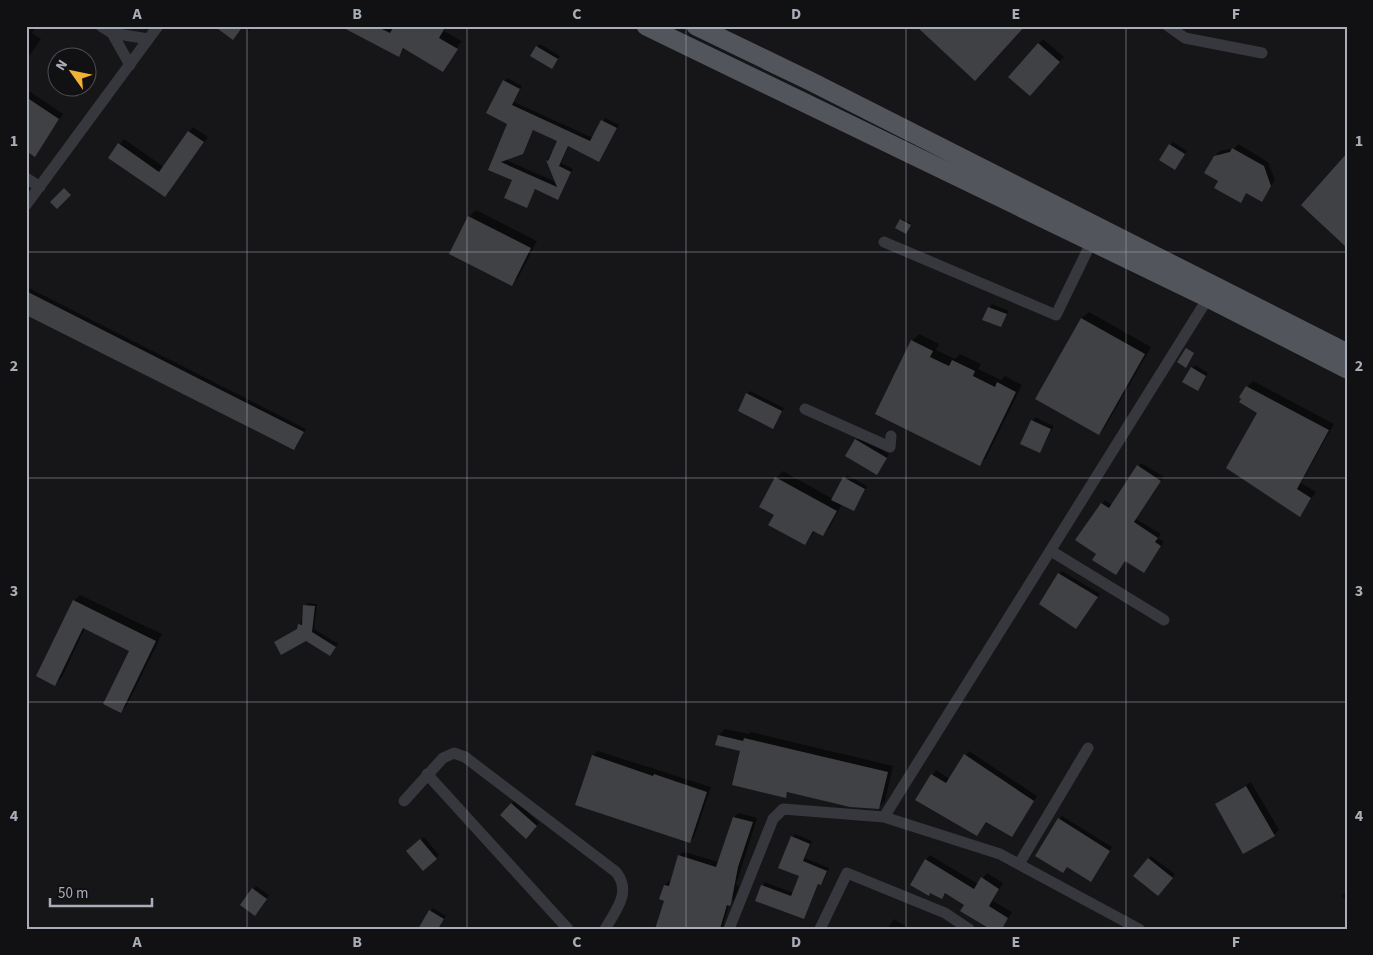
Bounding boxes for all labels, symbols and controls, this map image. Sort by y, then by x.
text: A [131,3,142,25]
text: B [352,3,362,25]
text: C [572,3,582,25]
text: D [791,3,801,25]
text: E [1012,3,1020,25]
text: F [1232,3,1240,25]
north arrow [48,48,98,98]
text: N [51,56,73,75]
text: 1 [10,130,18,152]
text: 1 [1355,130,1363,152]
text: 2 [10,355,18,377]
text: 2 [1355,355,1363,377]
text: 3 [10,580,18,602]
text: 3 [1355,580,1363,602]
text: 4 [10,805,19,827]
text: 4 [1355,805,1364,827]
scale bar [50,875,152,907]
text: 50 m [58,883,88,904]
text: A [131,931,142,953]
text: B [352,931,362,953]
text: C [572,931,582,953]
text: D [791,931,801,953]
text: E [1012,931,1020,953]
text: F [1232,931,1240,953]

